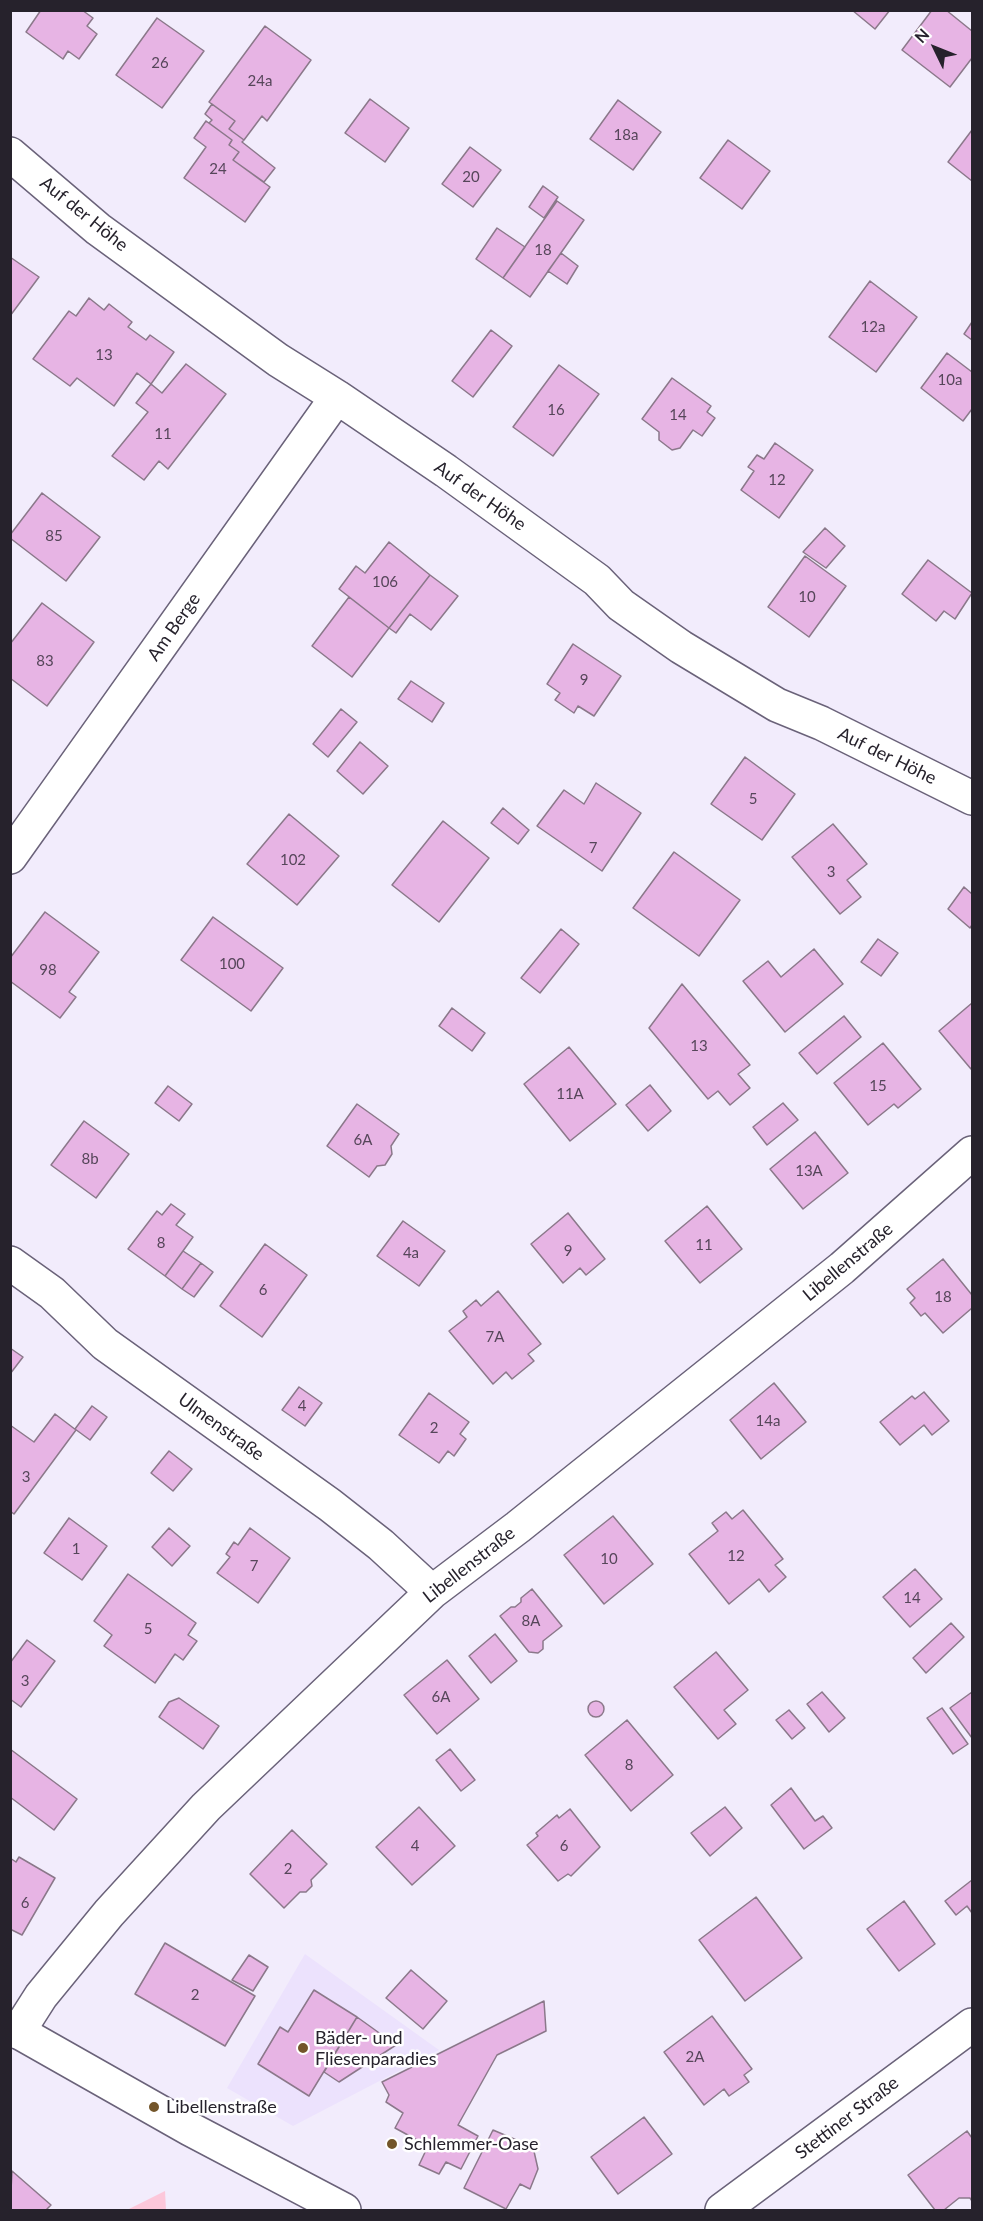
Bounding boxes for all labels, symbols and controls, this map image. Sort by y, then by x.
north arrow [905,18,965,78]
text: N [910,24,933,46]
house number: 26 [151,54,169,72]
house number: 24a [248,72,272,90]
house number: 18a [614,126,638,144]
house number: 24 [209,160,227,178]
house number: 20 [462,168,480,186]
street label: Auf der Höhe [36,172,132,256]
house number: 18 [534,241,552,259]
house number: 12a [861,318,885,336]
house number: 13 [95,346,113,364]
house number: 10a [938,371,962,389]
house number: 16 [547,401,565,419]
house number: 14 [669,406,687,424]
house number: 11 [154,425,172,443]
street label: Auf der Höhe [430,457,530,535]
house number: 12 [768,471,786,489]
house number: 85 [45,527,63,545]
house number: 106 [372,573,398,591]
house number: 10 [798,588,816,606]
street label: Am Berge [143,589,205,665]
house number: 83 [36,652,54,670]
house number: 9 [580,671,588,689]
street label: Auf der Höhe [834,723,940,789]
house number: 5 [749,790,757,808]
house number: 7 [589,839,597,857]
house number: 102 [280,851,306,869]
house number: 3 [827,863,835,881]
house number: 100 [219,955,245,973]
house number: 98 [39,961,57,979]
house number: 13 [690,1037,708,1055]
house number: 15 [869,1077,887,1095]
house number: 11A [556,1085,584,1103]
house number: 6A [354,1131,372,1149]
house number: 8b [81,1150,99,1168]
house number: 13A [795,1162,823,1180]
street label: Libellenstraße [799,1218,897,1306]
house number: 8 [157,1234,165,1252]
house number: 11 [695,1236,713,1254]
house number: 9 [564,1242,572,1260]
house number: 4a [403,1244,419,1262]
house number: 6 [259,1281,267,1299]
house number: 18 [934,1288,952,1306]
house number: 7A [486,1328,504,1346]
street label: Ulmenstraße [174,1389,268,1465]
house number: 4 [298,1397,306,1415]
house number: 14a [756,1412,780,1430]
house number: 2 [430,1419,438,1437]
house number: 3 [22,1468,30,1486]
street label: Libellenstraße [419,1522,519,1608]
house number: 1 [72,1540,80,1558]
house number: 12 [727,1547,745,1565]
house number: 10 [600,1550,618,1568]
house number: 7 [250,1557,258,1575]
house number: 14 [903,1589,921,1607]
house number: 8A [522,1612,540,1630]
house number: 5 [144,1620,152,1638]
house number: 3 [21,1672,29,1690]
house number: 6A [432,1688,450,1706]
house number: 8 [625,1756,633,1774]
house number: 4 [411,1837,419,1855]
house number: 6 [560,1837,568,1855]
house number: 2 [284,1860,292,1878]
house number: 6 [21,1894,29,1912]
house number: 2 [191,1986,199,2004]
place label: Bäder- und Fliesenparadies [315,2027,437,2070]
marker: Bäder- und Fliesenparadies [296,2041,310,2055]
house number: 2A [686,2048,704,2066]
street label: Stettiner Straße [791,2072,903,2164]
place label: Libellenstraße [166,2096,277,2118]
marker: Libellenstraße [147,2100,161,2114]
place label: Schlemmer-Oase [404,2133,539,2155]
marker: Schlemmer-Oase [385,2137,399,2151]

